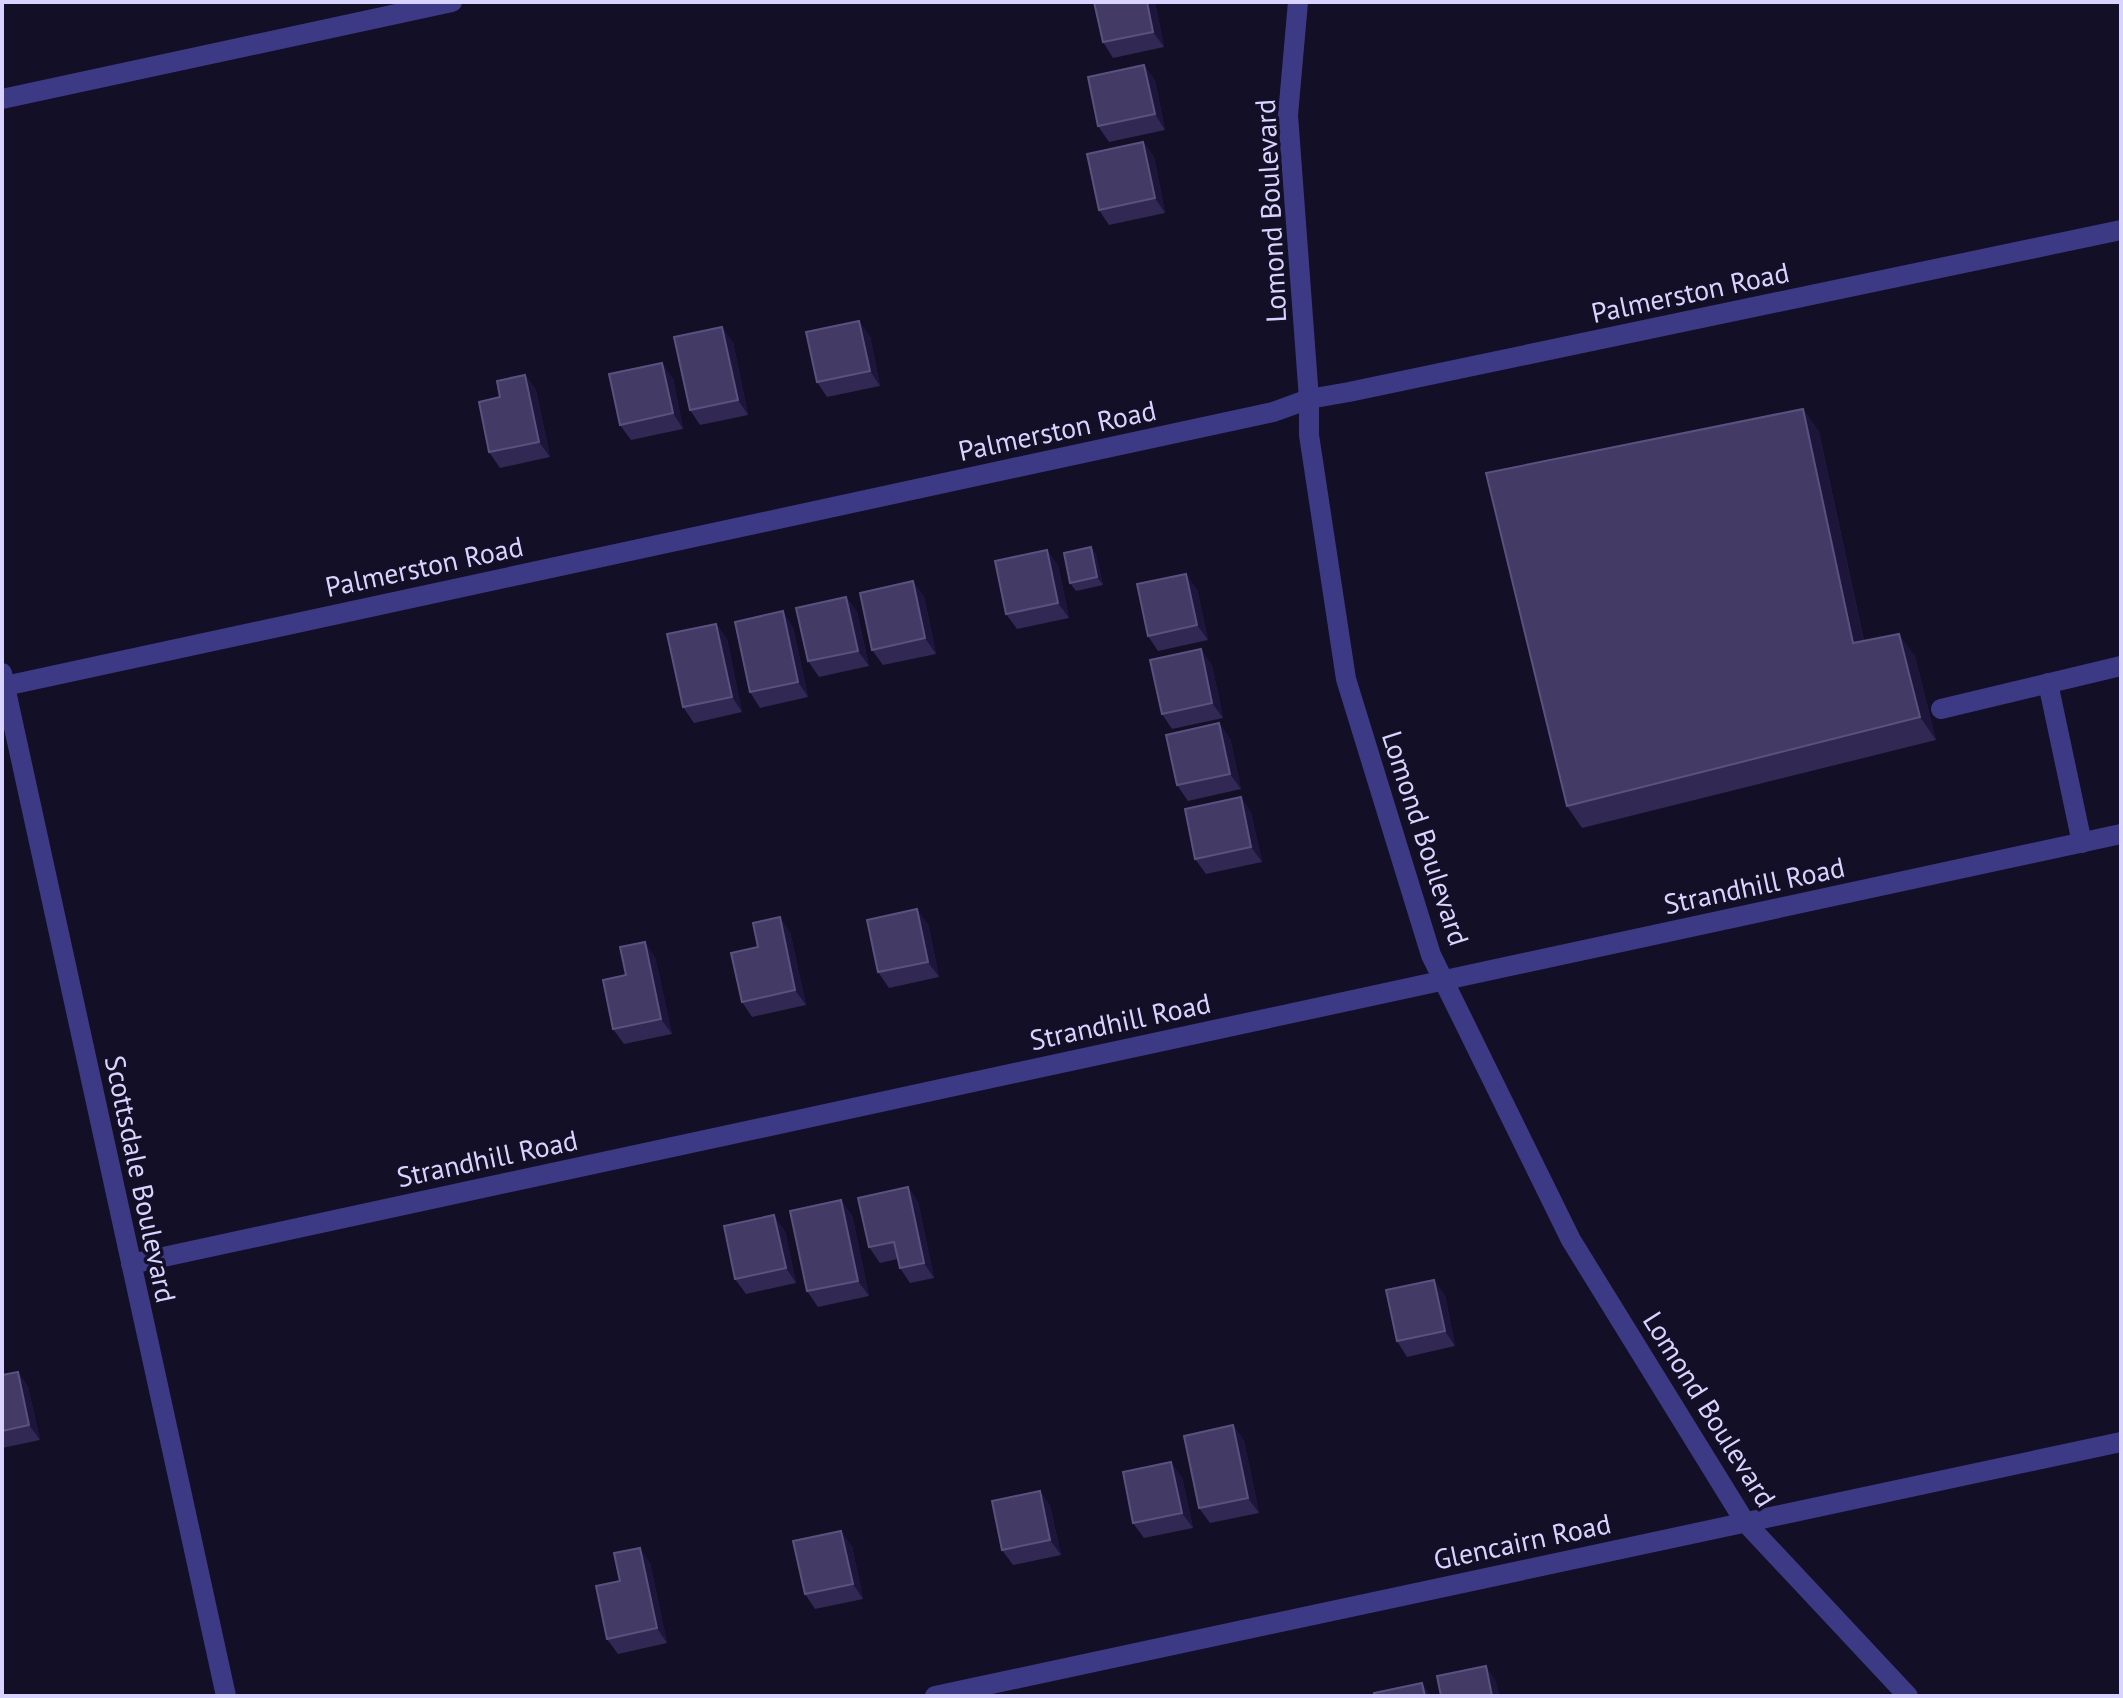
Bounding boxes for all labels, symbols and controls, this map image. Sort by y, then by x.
street label: Lomond Boulevard [1246,98,1294,324]
street label: Palmerston Road [1588,253,1792,331]
street label: Palmerston Road [955,391,1159,469]
street label: Palmerston Road [322,527,526,605]
street label: Lomond Boulevard [1374,726,1478,950]
street label: Strandhill Road [1660,848,1848,922]
street label: Strandhill Road [1026,984,1214,1058]
street label: Scottsdale Boulevard [97,1052,185,1306]
street label: Strandhill Road [393,1121,581,1195]
street label: Lomond Boulevard [1635,1304,1785,1514]
street label: Glencairn Road [1430,1504,1614,1578]

